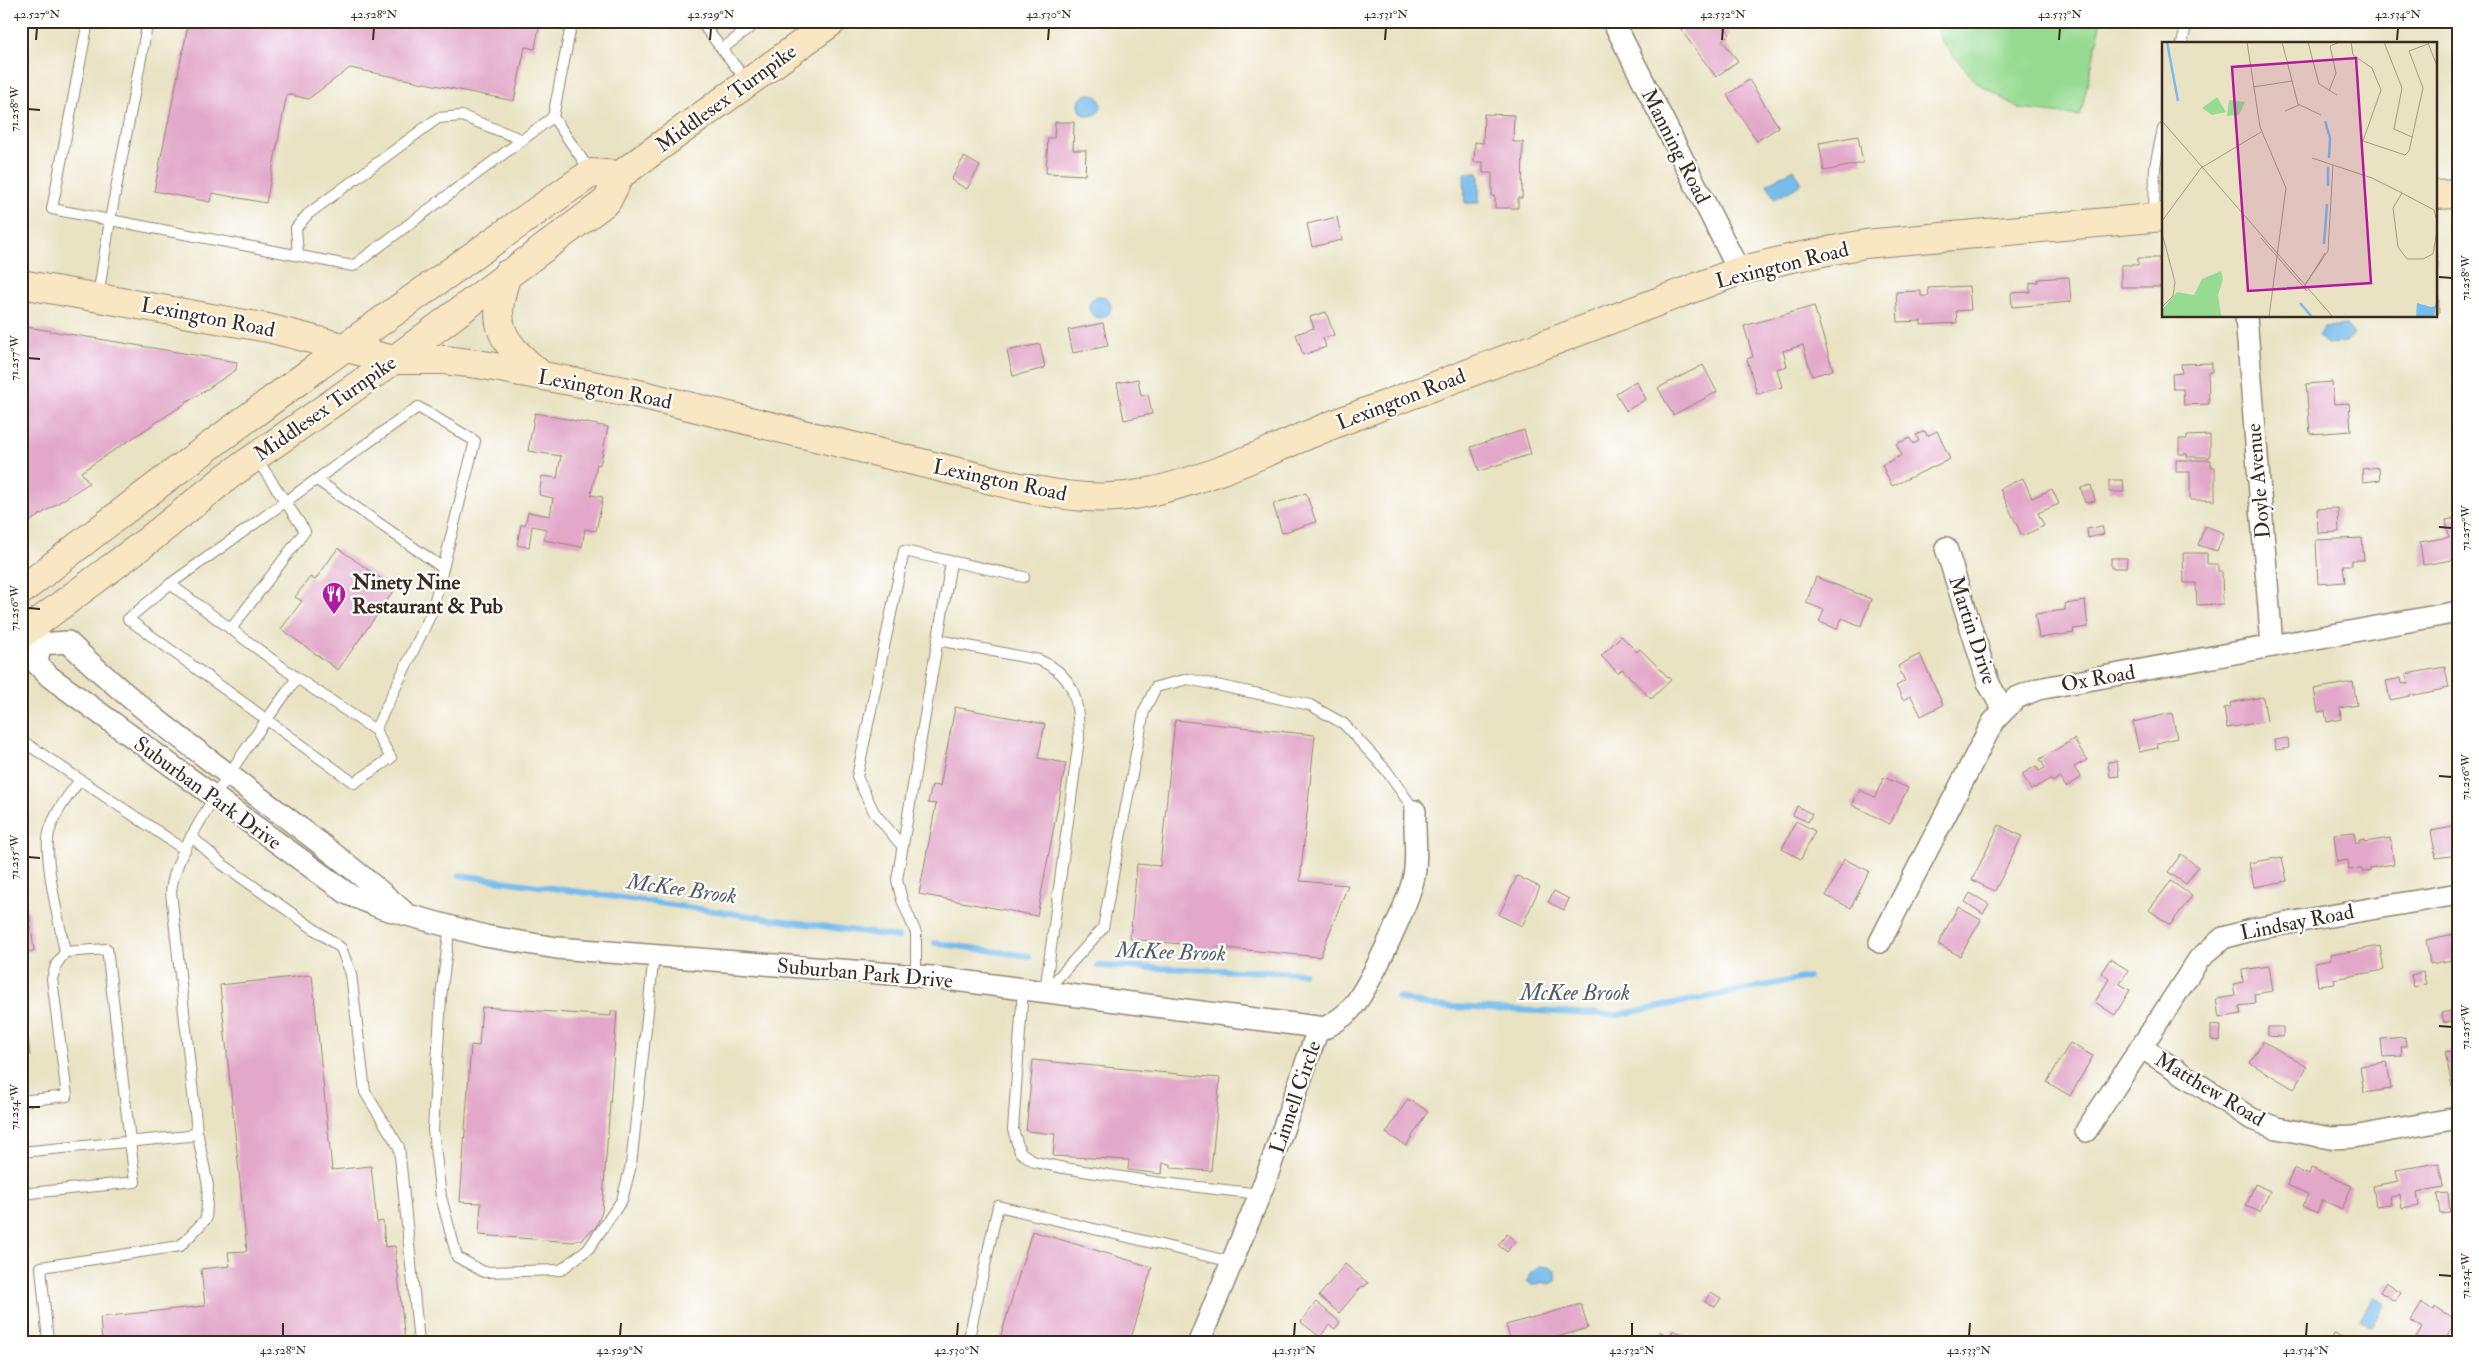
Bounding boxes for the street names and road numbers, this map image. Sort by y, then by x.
street label: Middlesex Turnpike [651,38,802,159]
street label: Manning Road [1635,84,1716,209]
street label: Lexington Road [1713,236,1852,295]
street label: Lexington Road [139,291,278,344]
street label: Middlesex Turnpike [249,349,402,468]
street label: Lexington Road [1333,362,1470,436]
street label: Lexington Road [536,363,675,416]
street label: Doyle Avenue [2240,422,2277,540]
street label: Lexington Road [931,453,1070,508]
street label: Martin Drive [1942,573,2003,688]
street label: Ox Road [2059,659,2138,698]
street label: Suburban Park Drive [128,731,287,856]
street label: Lindsay Road [2238,898,2357,947]
street label: Suburban Park Drive [776,952,954,995]
street label: Linnell Circle [1264,1037,1327,1157]
street label: Matthew Road [2150,1046,2270,1133]

